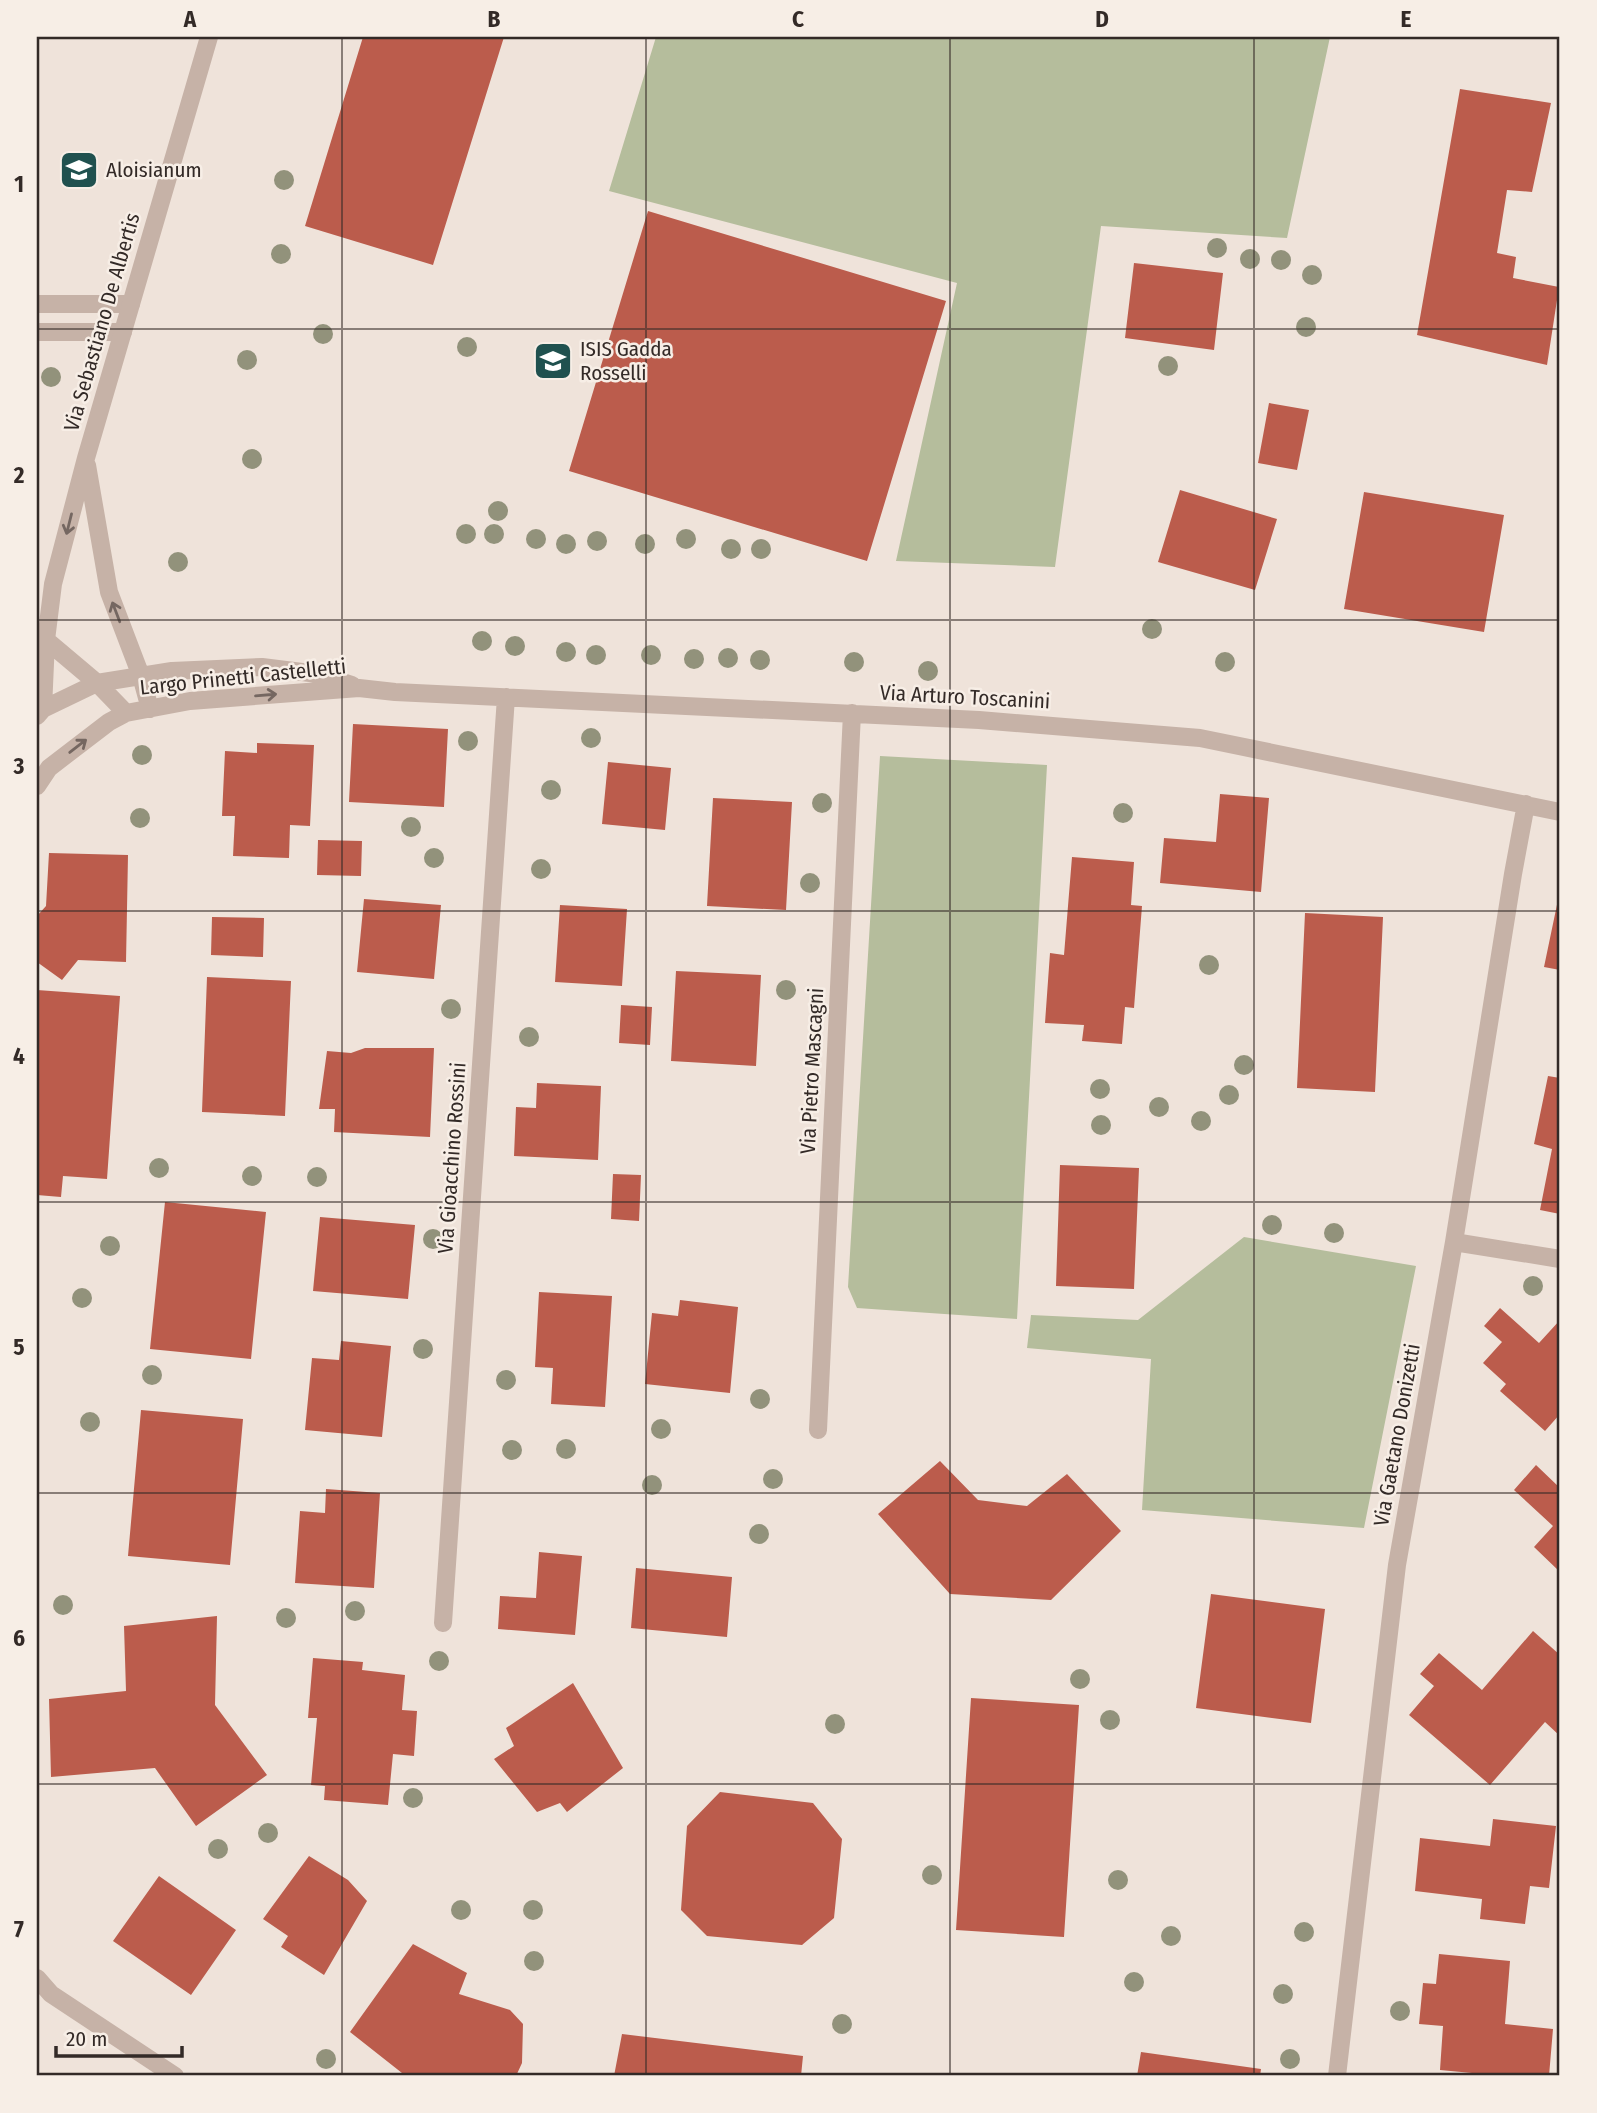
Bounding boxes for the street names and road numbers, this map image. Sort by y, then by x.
street label: Via Sebastiano De Albertis [58,210,146,434]
street label: Largo Prinetti Castelletti [138,653,348,701]
street label: Via Arturo Toscanini [879,680,1051,714]
street label: Via Pietro Mascagni [795,987,829,1155]
street label: Via Gioacchino Rossini [432,1061,472,1255]
street label: Via Gaetano Donizetti [1368,1342,1426,1528]

